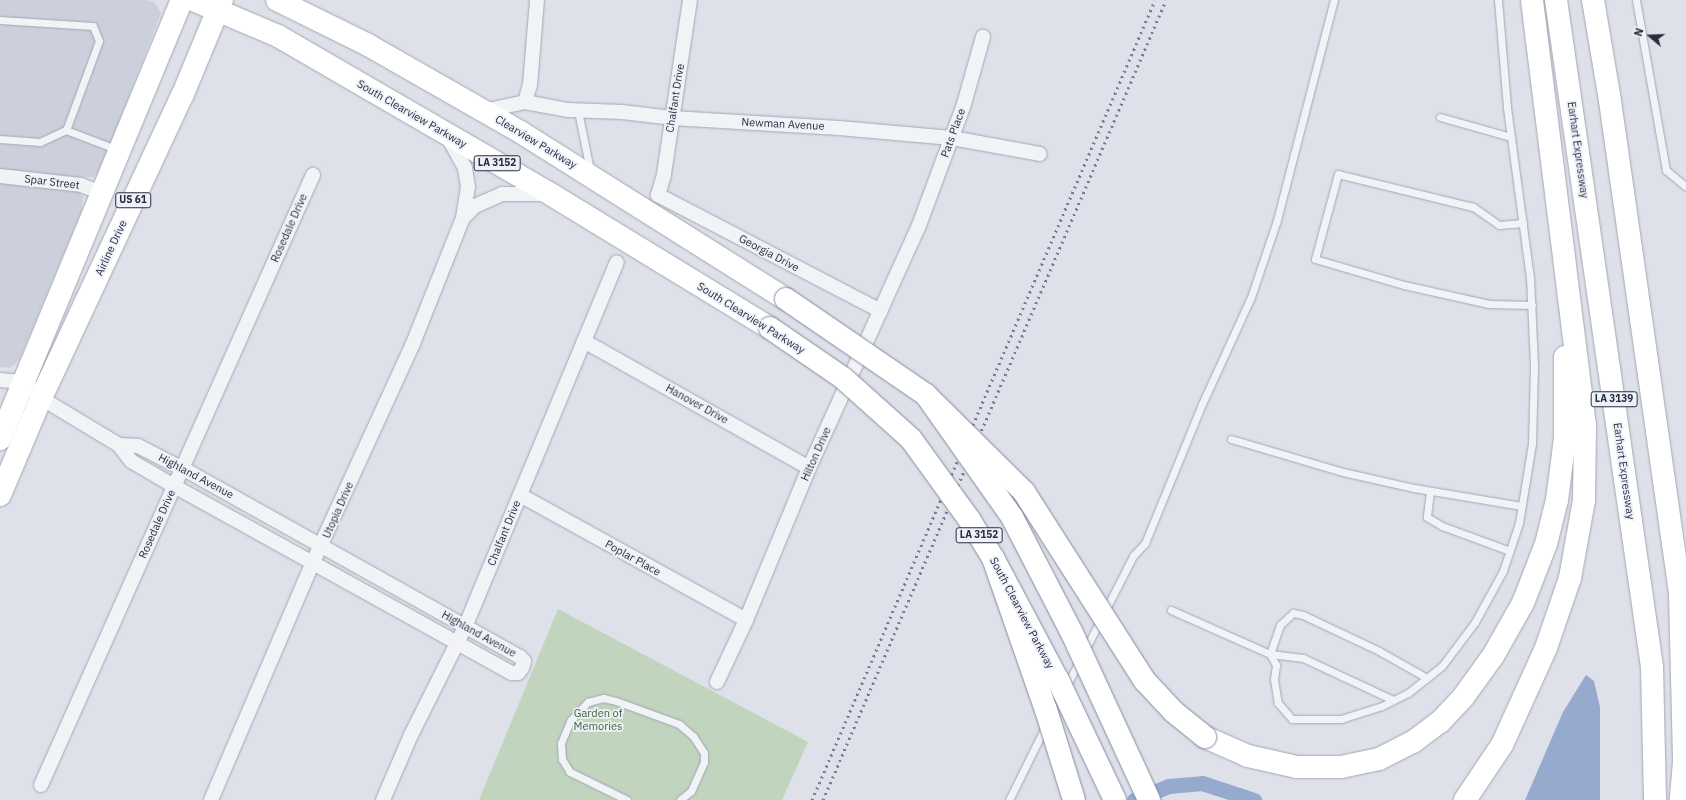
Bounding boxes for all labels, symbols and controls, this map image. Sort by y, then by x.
north arrow [1630,16,1670,56]
text: N [1631,26,1647,38]
street label: Chalfant Drive [663,63,687,133]
street label: South Clearview Parkway [355,77,469,151]
street label: Earhart Expressway [1565,101,1591,199]
street label: Pats Place [938,107,968,159]
street label: Clearview Parkway [493,112,579,172]
street label: Newman Avenue [741,115,825,133]
road number: LA 3152 [473,155,521,171]
street label: Spar Street [24,172,80,192]
road number: US 61 [115,192,151,208]
street label: Rosedale Drive [268,192,310,264]
street label: Airline Drive [92,218,130,278]
street label: Georgia Drive [737,232,801,274]
street label: South Clearview Parkway [695,279,807,357]
street label: Hanover Drive [663,381,731,427]
road number: LA 3139 [1590,391,1638,407]
street label: Earhart Expressway [1611,422,1637,520]
street label: Hilton Drive [798,425,834,483]
street label: Highland Avenue [156,451,236,501]
street label: Utopia Drive [320,480,356,540]
street label: Rosedale Drive [136,488,178,560]
street label: Chalfant Drive [485,498,523,568]
road number: LA 3152 [955,527,1003,543]
street label: Poplar Place [603,537,663,579]
street label: South Clearview Parkway [987,555,1057,671]
street label: Highland Avenue [439,608,519,660]
park label: Garden of Memories [574,707,622,733]

